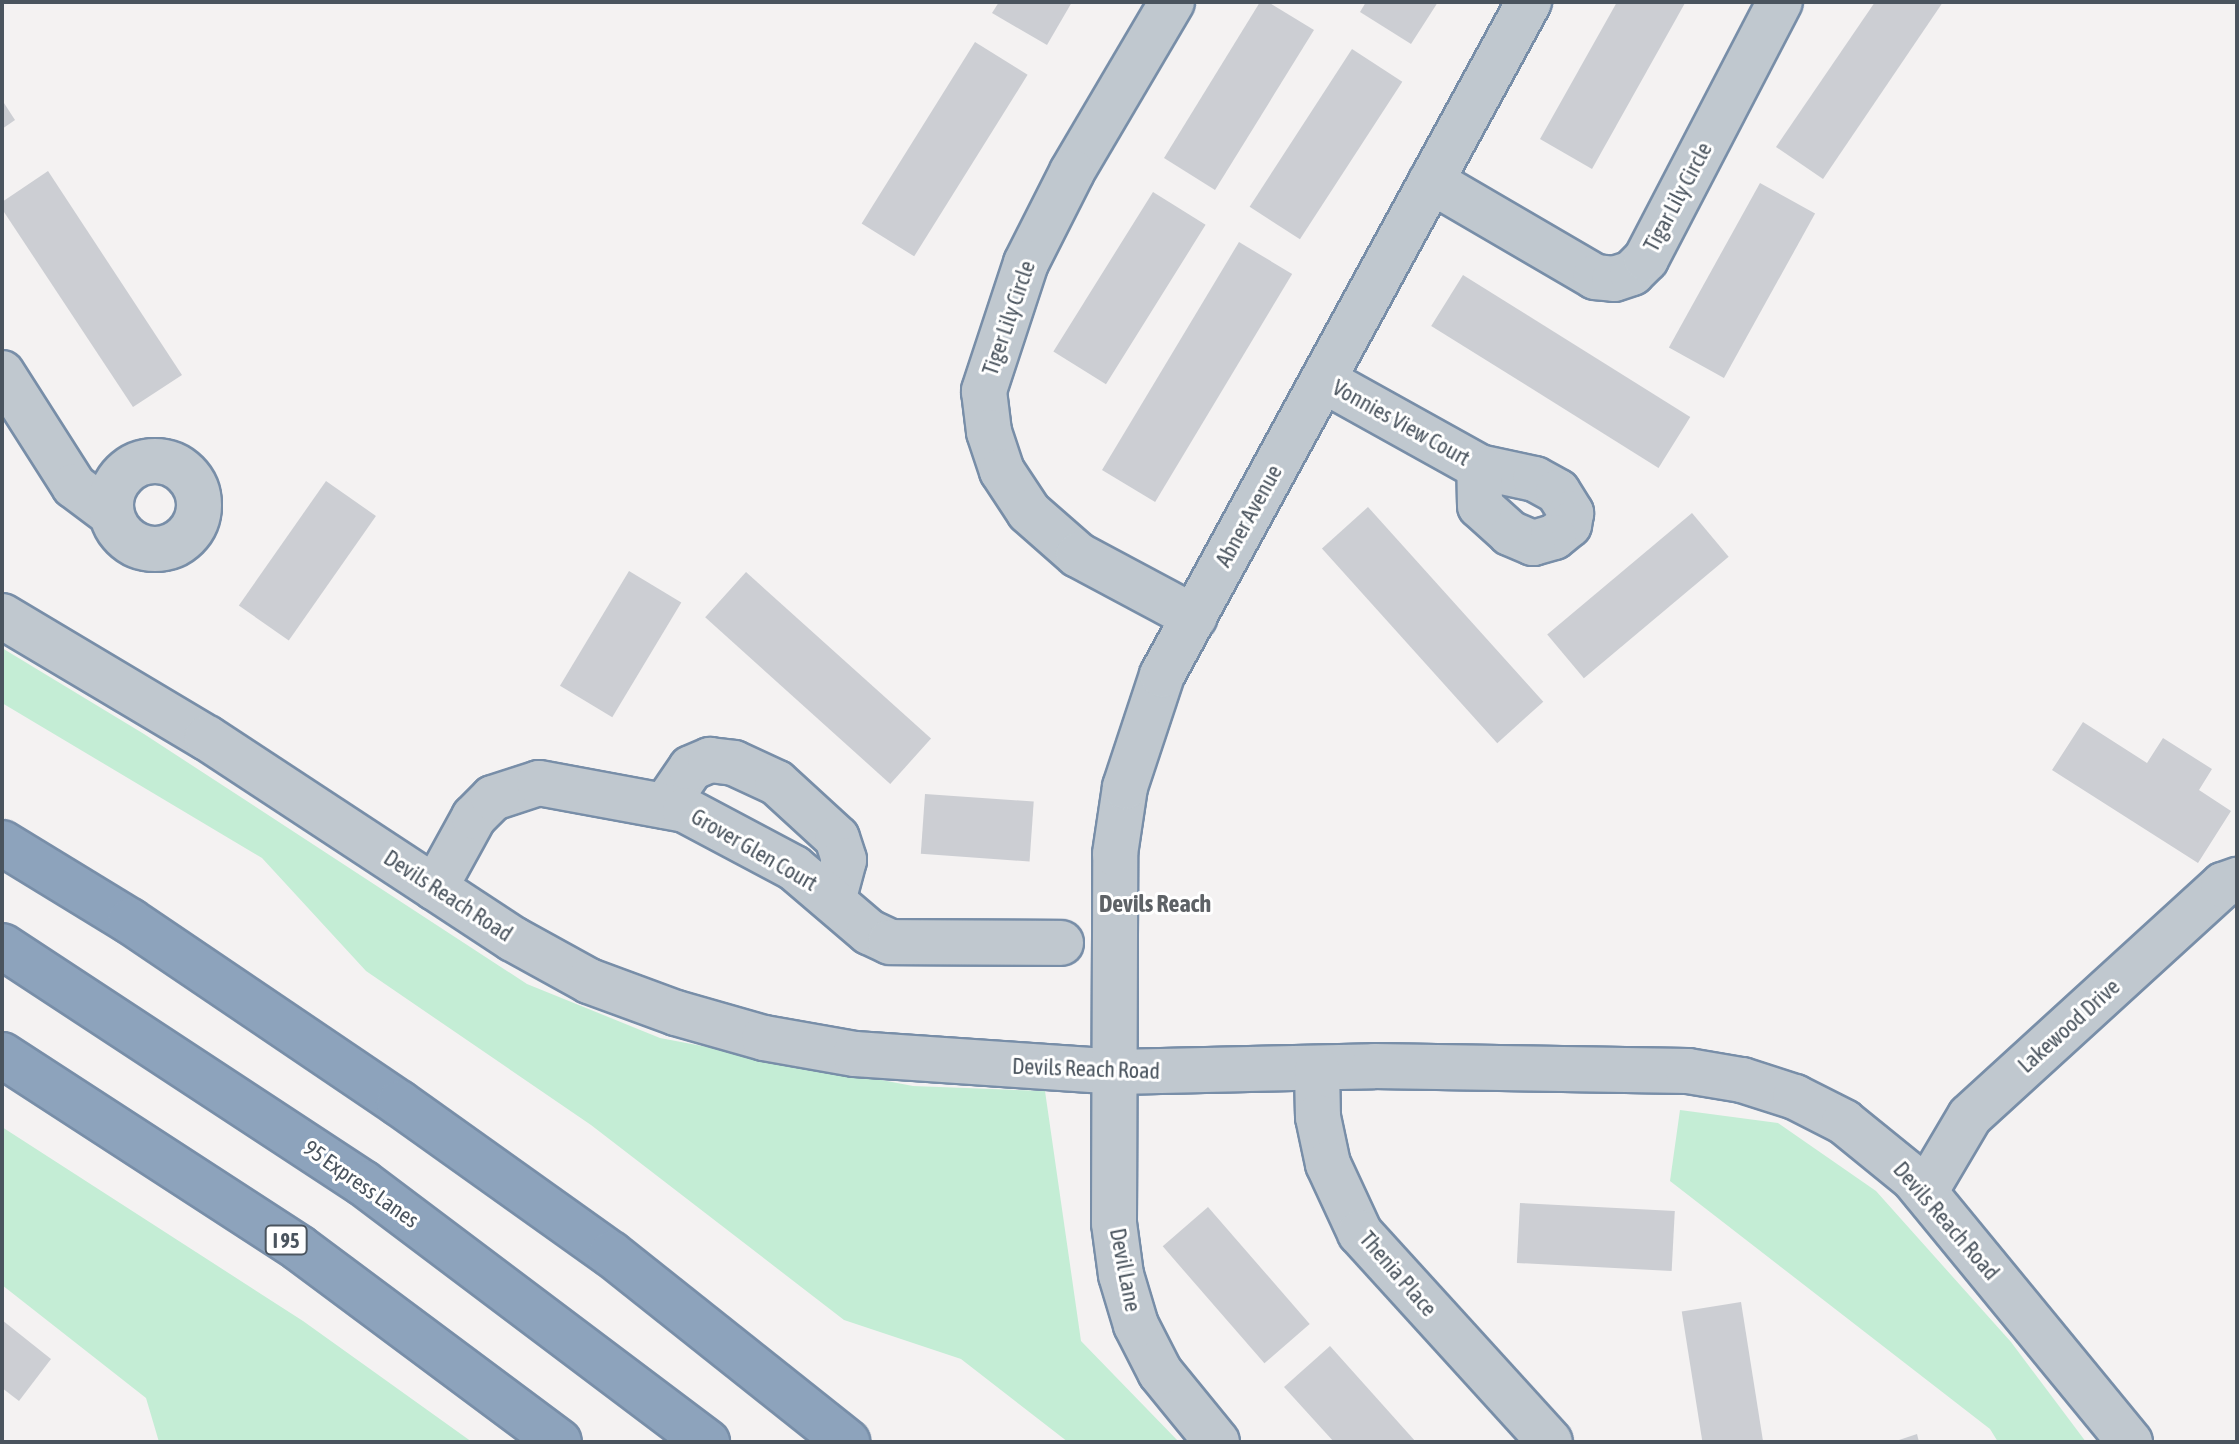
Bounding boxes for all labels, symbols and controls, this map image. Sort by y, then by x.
street label: Tigar Lily Circle [1638,138,1718,256]
street label: Tiger Lily Circle [977,257,1041,379]
street label: Vonnies View Court [1328,374,1474,472]
street label: Abner Avenue [1210,461,1288,571]
street label: Grover Glen Court [686,803,822,897]
street label: Devils Reach Road [379,845,517,947]
district label: Devils Reach [1099,890,1211,918]
street label: Lakewood Drive [2013,974,2125,1078]
street label: Devils Reach Road [1012,1053,1160,1085]
street label: 95 Express Lanes [298,1135,424,1233]
street label: Devils Reach Road [1888,1157,2004,1285]
road number: I 95 [264,1224,308,1256]
street label: Devil Lane [1104,1226,1146,1314]
street label: Thenia Place [1354,1226,1442,1322]

